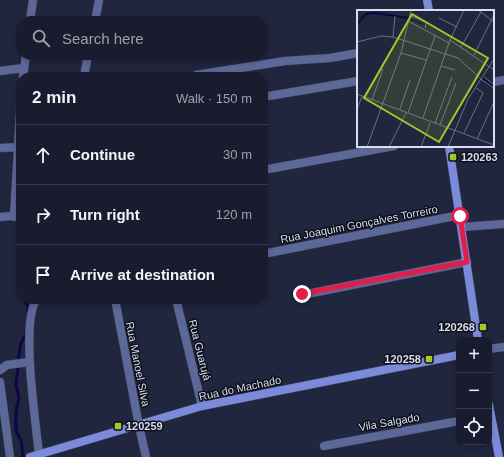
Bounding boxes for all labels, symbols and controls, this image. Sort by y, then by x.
inset map [357,10,494,147]
search box [16,16,268,60]
icon: search [30,27,52,49]
text: Search here [62,30,144,47]
text: 2 min [32,88,76,107]
text: Walk · 150 m [176,91,252,106]
icon: ahead [32,144,54,166]
text: Continue [70,146,135,163]
text: 30 m [223,147,252,162]
place label: 120263 [461,151,498,163]
marker: 120263 [448,152,458,162]
street label: Rua Joaquim Gonçalves Torreiro [279,203,439,245]
icon: right [32,204,54,226]
text: Turn right [70,206,140,223]
text: 120 m [216,207,252,222]
route start [451,207,469,225]
icon: arrive [32,264,54,286]
text: Arrive at destination [70,266,215,283]
route end [293,285,311,303]
street label: Rua Guarujá [187,318,214,383]
street label: Rua Manoel Silva [124,321,152,408]
place label: 120268 [438,321,475,333]
marker: 120268 [478,322,488,332]
map controls [456,337,492,445]
button: + [456,337,492,373]
place label: 120258 [384,353,421,365]
marker: 120258 [424,354,434,364]
street label: Rua do Machado [198,373,282,403]
button: − [456,373,492,409]
button: locate [456,409,492,445]
street label: Vila Salgado [358,411,420,433]
place label: 120259 [126,420,163,432]
marker: 120259 [113,421,123,431]

